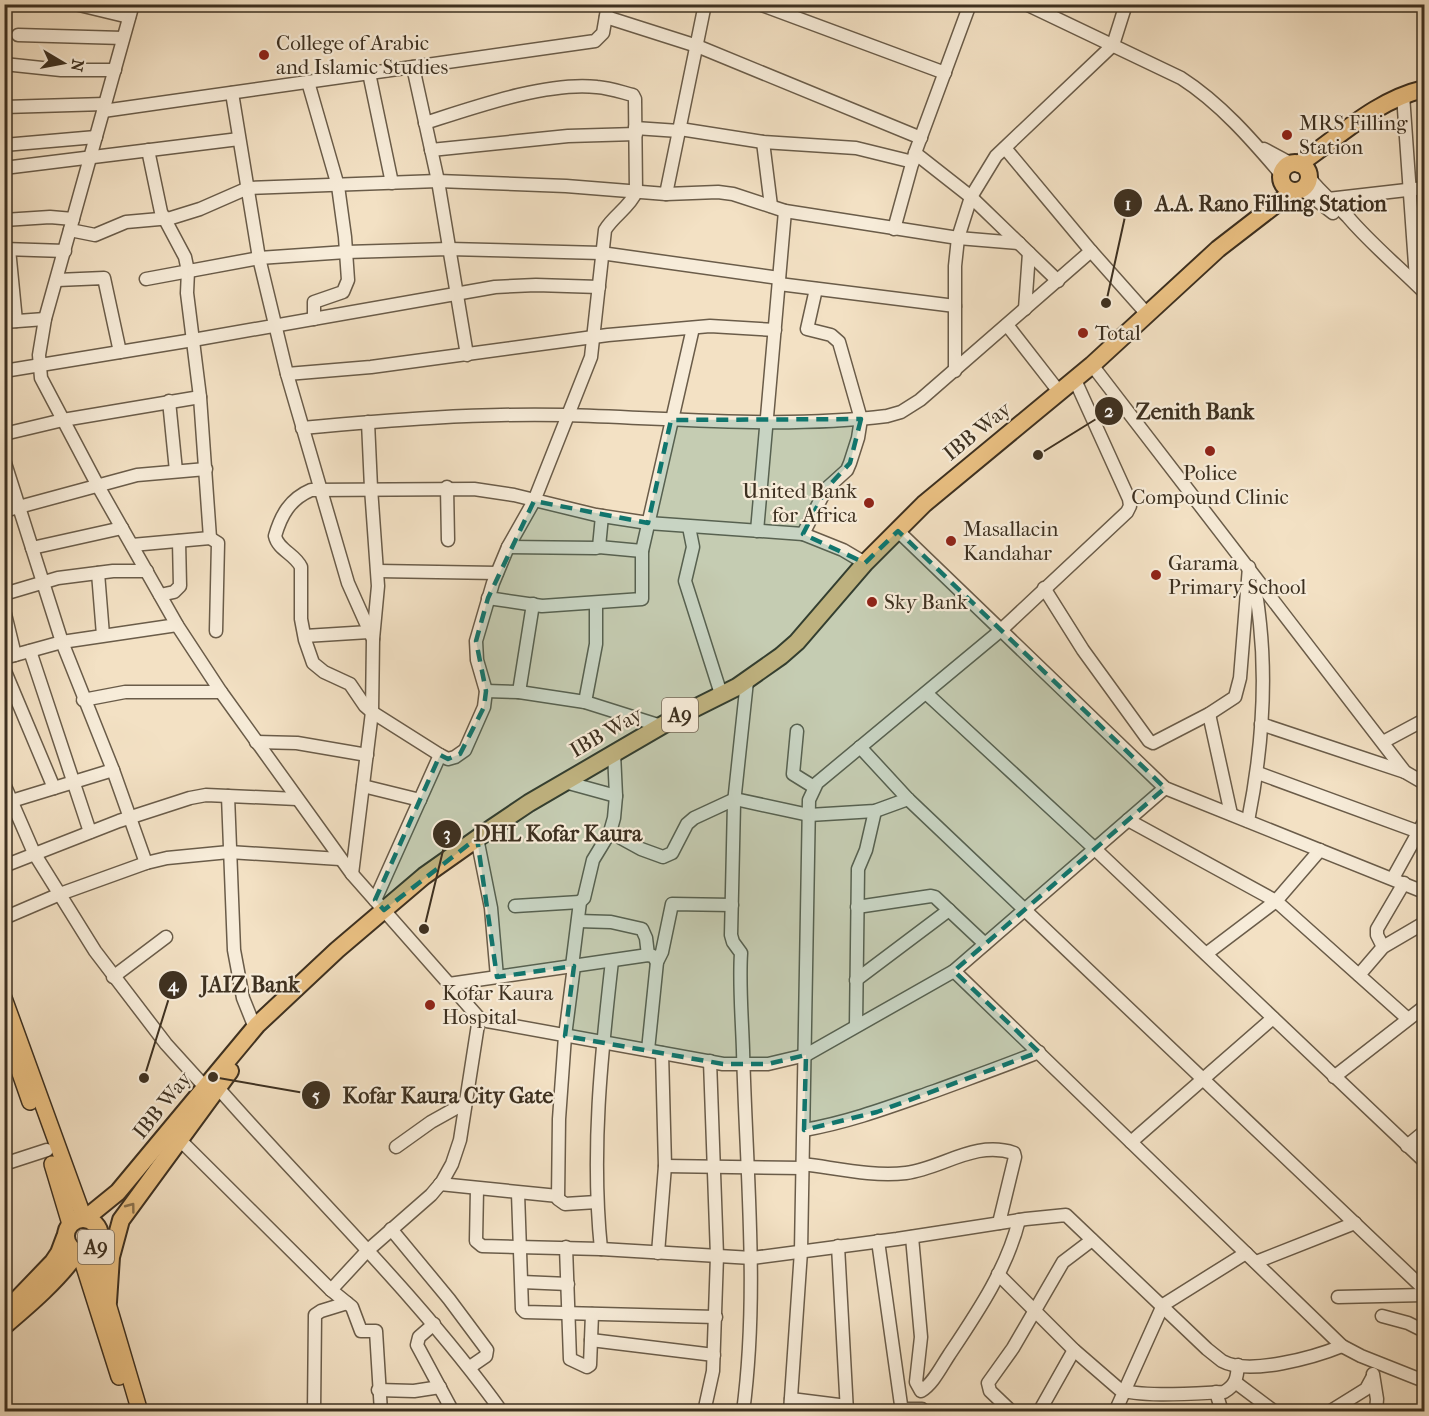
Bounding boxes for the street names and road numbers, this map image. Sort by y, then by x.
street label: IBB Way [939,396,1016,465]
road number: A9 [662,698,698,732]
street label: IBB Way [566,701,647,762]
street label: IBB Way [128,1066,197,1143]
road number: A9 [78,1230,114,1264]

